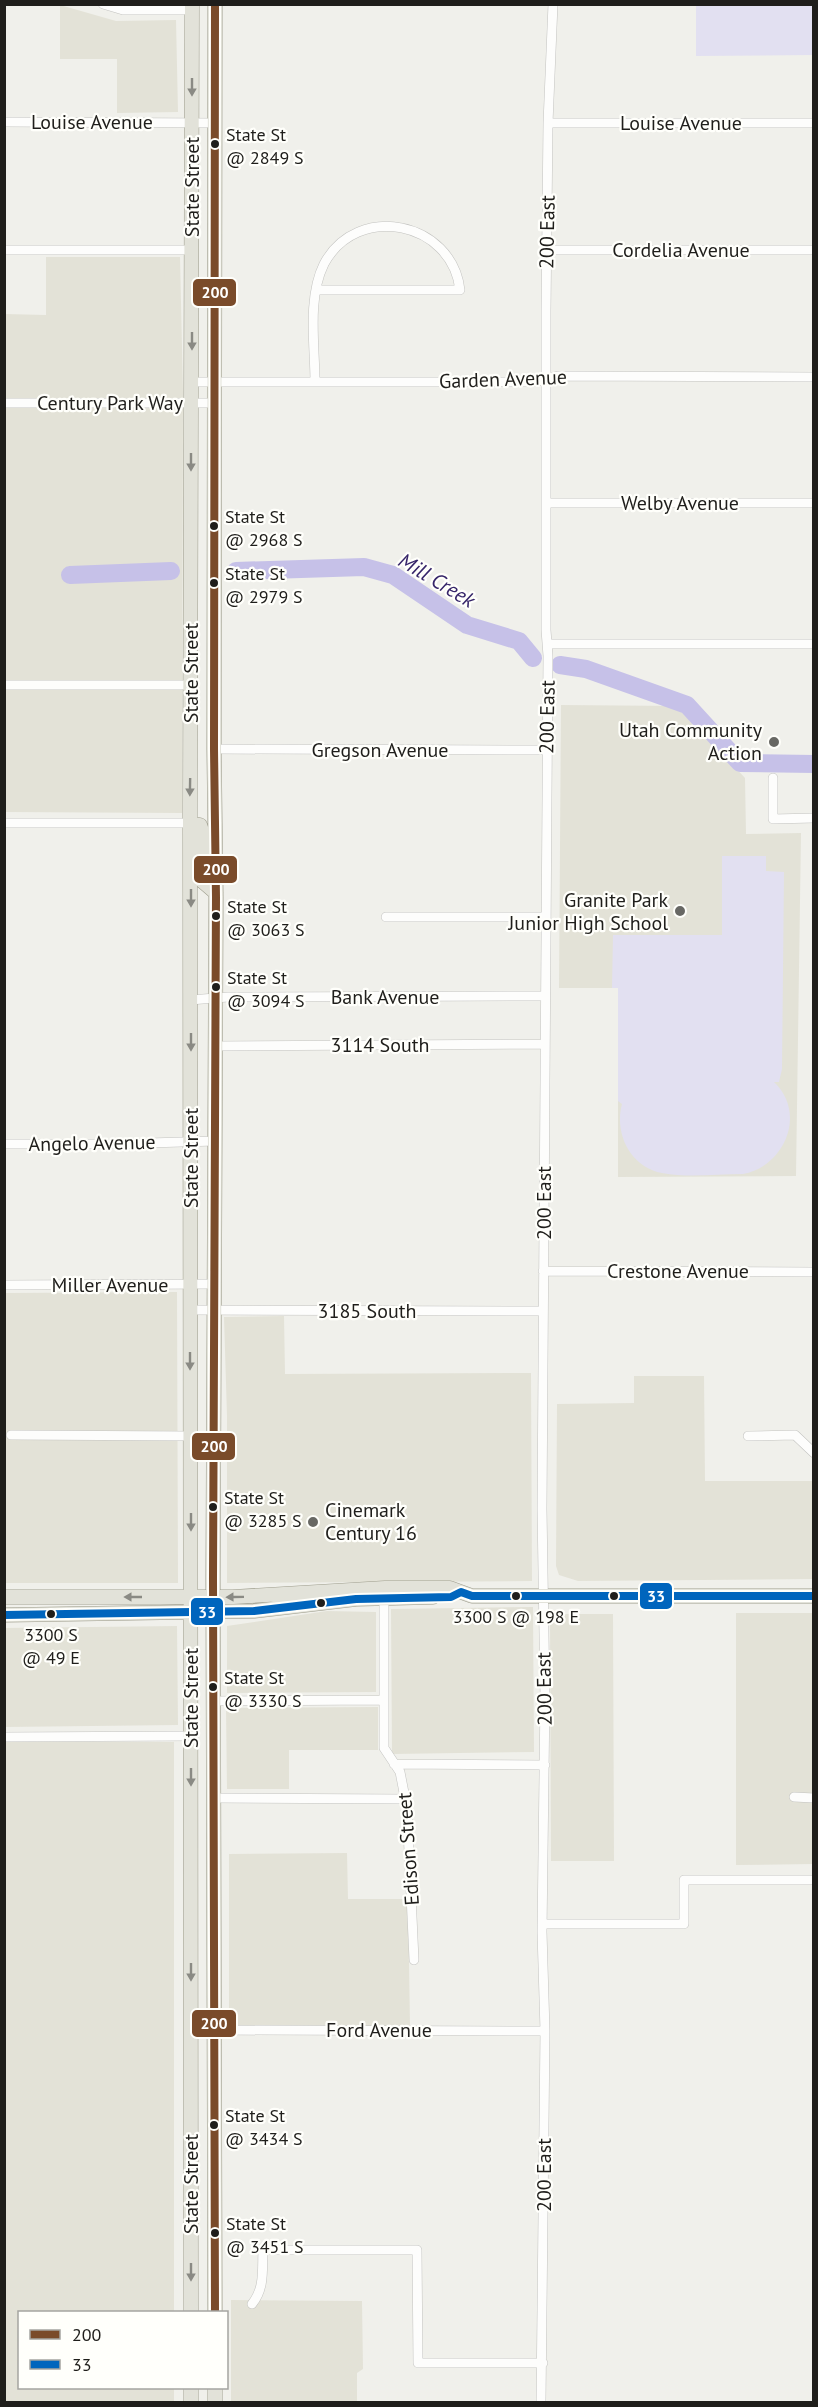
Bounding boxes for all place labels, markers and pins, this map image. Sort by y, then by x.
place label: State St @ 2849 S [226,123,304,169]
marker: State St @ 2849 S [209,138,221,150]
place label: State St @ 2968 S [225,505,303,551]
marker: State St @ 2968 S [208,520,220,532]
place label: State St @ 2979 S [225,562,303,608]
marker: State St @ 2979 S [208,577,220,589]
place label: Utah Community Action [619,717,763,766]
marker: Utah Community Action [767,735,781,749]
place label: Granite Park Junior High School [508,887,668,936]
place label: State St @ 3063 S [227,895,305,941]
marker: Granite Park Junior High School [673,904,687,918]
marker: State St @ 3063 S [210,910,222,922]
place label: State St @ 3094 S [227,966,305,1012]
marker: State St @ 3094 S [210,981,222,993]
place label: State St @ 3285 S [224,1486,302,1532]
place label: Cinemark Century 16 [325,1497,417,1546]
marker: State St @ 3285 S [207,1501,219,1513]
marker: Cinemark Century 16 [306,1515,320,1529]
marker: 3300 S @ 198 E [510,1590,522,1602]
unlabelled marker [608,1590,620,1602]
unlabelled marker [315,1597,327,1609]
place label: 3300 S @ 198 E [453,1605,579,1628]
marker: 3300 S @ 49 E [45,1608,57,1620]
place label: 3300 S @ 49 E [22,1623,80,1669]
place label: State St @ 3330 S [224,1666,302,1712]
marker: State St @ 3330 S [207,1681,219,1693]
place label: State St @ 3434 S [225,2104,303,2150]
marker: State St @ 3434 S [208,2119,220,2131]
place label: State St @ 3451 S [226,2212,304,2258]
marker: State St @ 3451 S [209,2227,221,2239]

